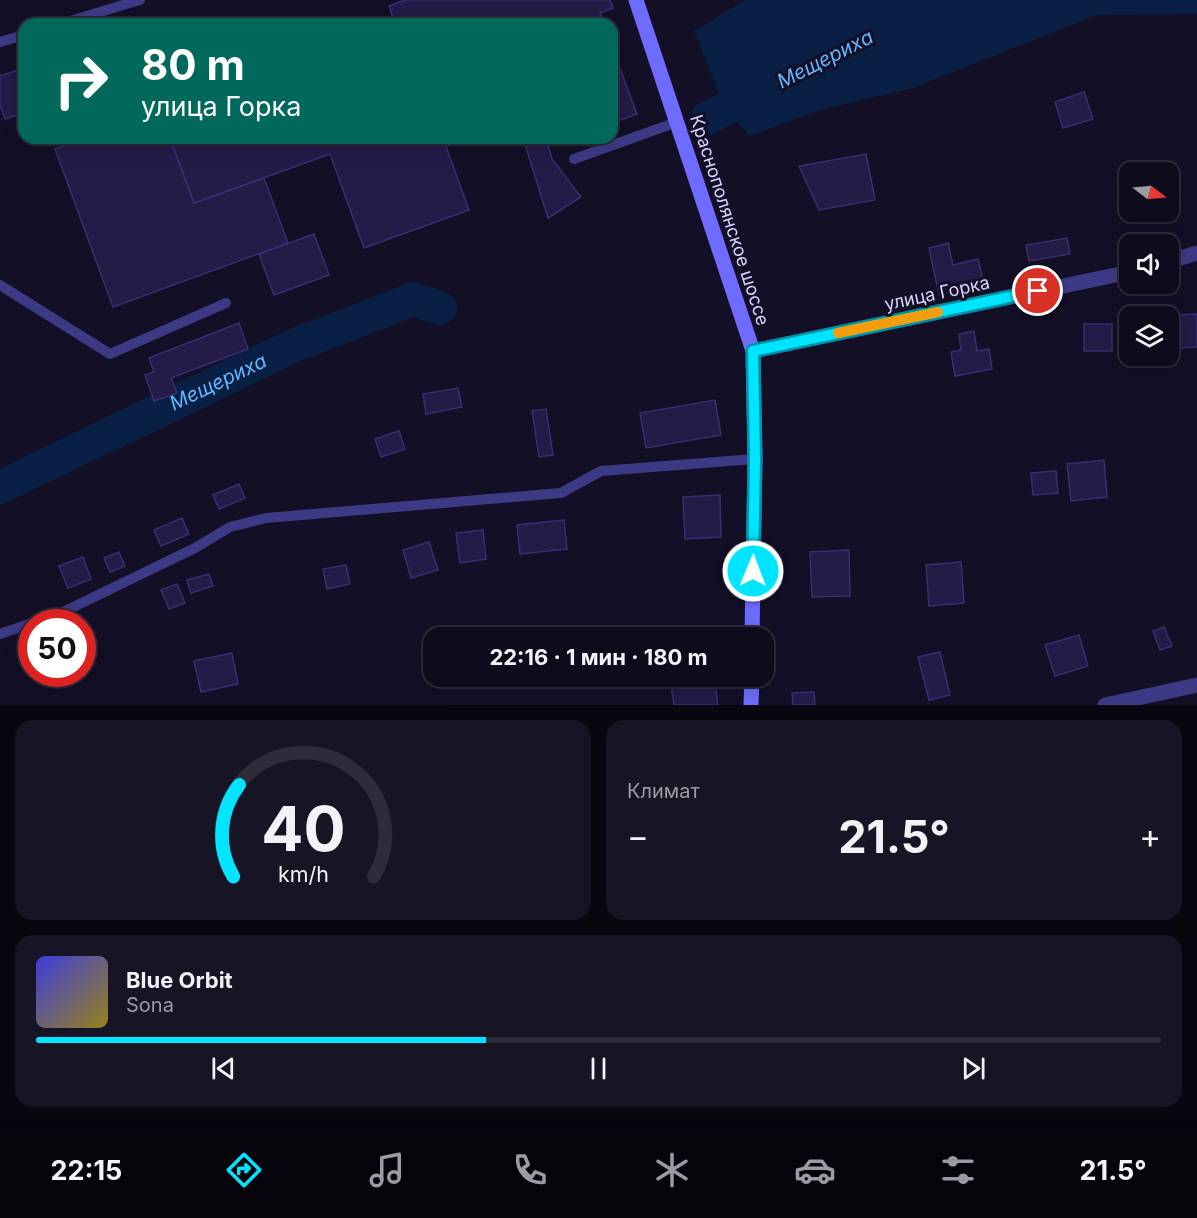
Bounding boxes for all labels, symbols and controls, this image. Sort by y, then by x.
water label: Мещериха [773,24,877,94]
text: 80 m [141,39,245,90]
icon: right [42,42,120,120]
text: улица Горка [141,90,301,123]
street label: Краснополянское шоссе [686,112,774,328]
north arrow [1119,162,1179,222]
map controls [1119,162,1179,366]
button: sound [1119,234,1179,294]
pin [1012,265,1063,316]
street label: улица Горка [883,272,991,314]
icon: arrive [1021,274,1054,307]
button: layers [1119,306,1179,366]
water label: Мещериха [166,348,271,416]
position arrow [721,539,785,603]
speed limit sign: 50 [18,609,96,687]
text: 22:16 · 1 мин · 180 m [489,644,708,670]
text: Климат [627,779,700,803]
text: 40 [261,791,345,866]
text: 21.5° [838,809,950,864]
text: − [627,816,649,856]
text: + [1139,816,1161,856]
text: km/h [278,861,328,887]
text: Blue Orbit [126,967,233,993]
text: Sona [126,993,174,1017]
icon: previous [207,1052,240,1085]
icon: pause [582,1052,615,1085]
icon: next [957,1052,990,1085]
icon: directions [223,1149,265,1191]
icon: music [366,1149,408,1191]
icon: phone [509,1149,551,1191]
icon: climate [651,1149,693,1191]
icon: car [794,1149,836,1191]
icon: filters [937,1149,979,1191]
text: 22:15 [50,1154,122,1187]
text: 21.5° [1080,1154,1147,1187]

